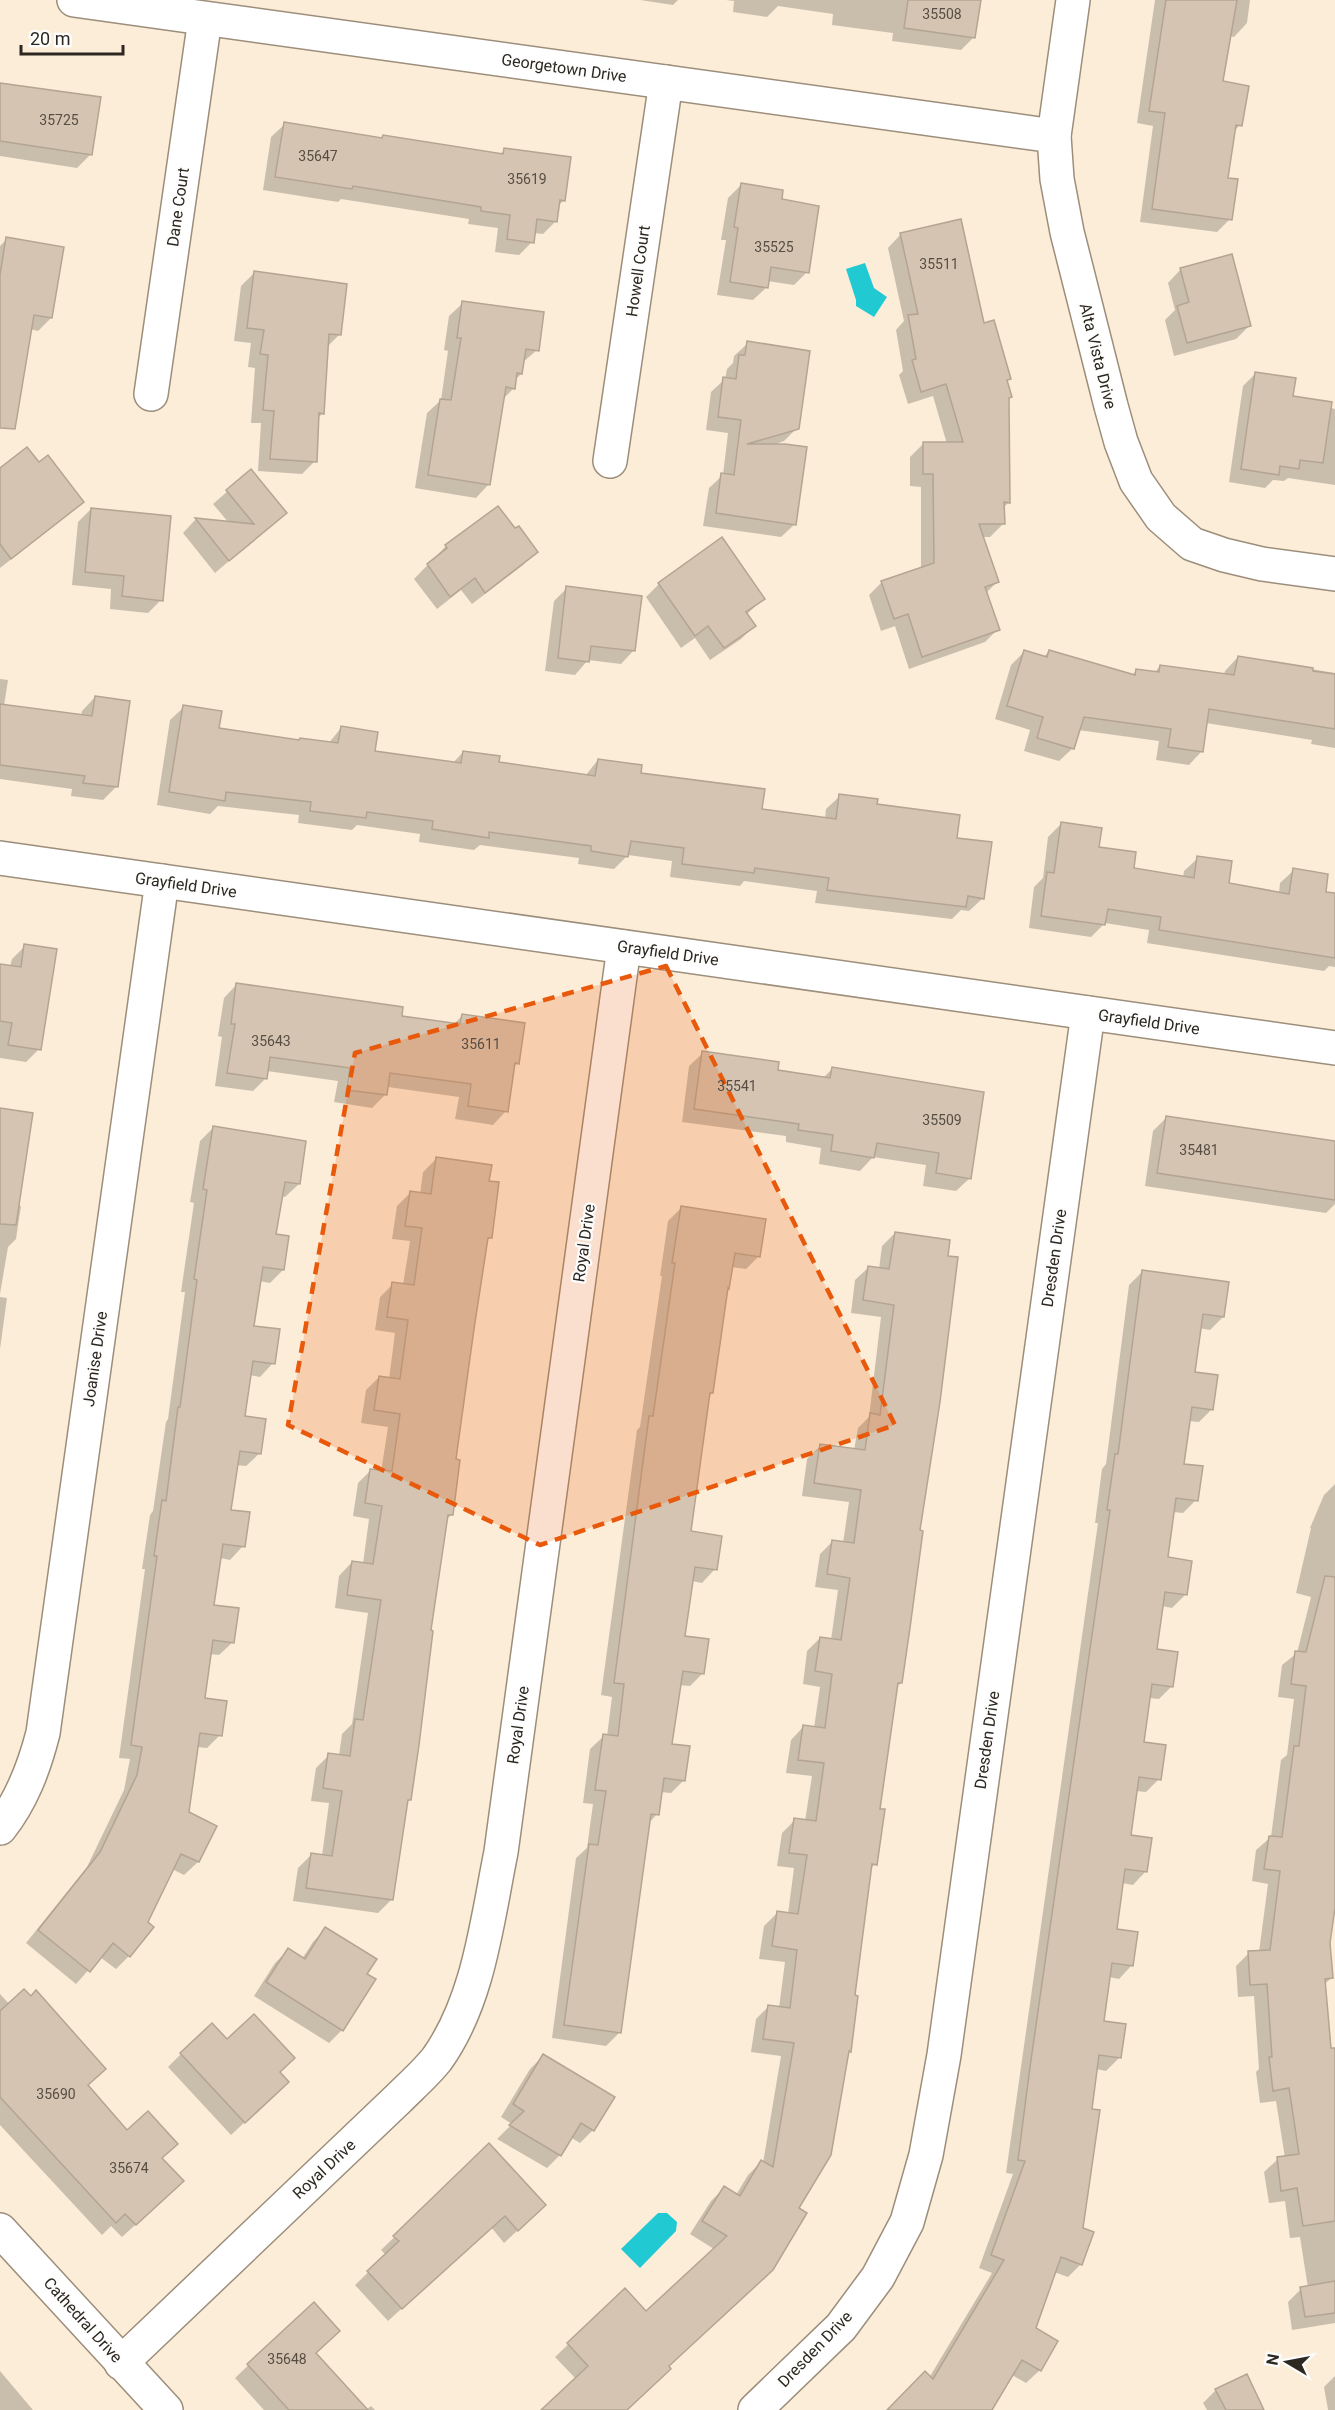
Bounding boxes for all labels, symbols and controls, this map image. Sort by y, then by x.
house number: 35508 [922,6,962,22]
scale bar [21,18,123,56]
text: 20 m [30,28,70,49]
street label: Georgetown Drive [500,50,628,86]
house number: 35725 [39,112,79,128]
house number: 35647 [298,148,338,164]
street label: Dane Court [163,166,193,248]
house number: 35619 [507,171,547,187]
street label: Howell Court [622,224,654,318]
house number: 35525 [754,239,794,255]
house number: 35511 [919,256,959,272]
street label: Alta Vista Drive [1076,301,1120,411]
street label: Grayfield Drive [134,868,238,902]
street label: Grayfield Drive [616,936,720,970]
street label: Grayfield Drive [1097,1005,1201,1039]
house number: 35643 [251,1033,291,1049]
house number: 35611 [461,1036,501,1052]
house number: 35541 [717,1078,757,1094]
house number: 35509 [922,1112,962,1128]
house number: 35481 [1179,1142,1219,1158]
street label: Royal Drive [569,1203,599,1283]
street label: Dresden Drive [1038,1208,1070,1308]
street label: Joanise Drive [79,1310,111,1408]
street label: Royal Drive [503,1685,533,1765]
street label: Dresden Drive [971,1690,1003,1790]
house number: 35690 [36,2086,76,2102]
street label: Royal Drive [289,2135,359,2203]
house number: 35674 [109,2160,149,2176]
street label: Cathedral Drive [40,2273,126,2367]
street label: Dresden Drive [774,2307,856,2391]
north arrow [1257,2332,1317,2392]
house number: 35648 [267,2351,307,2367]
text: N [1262,2352,1283,2367]

